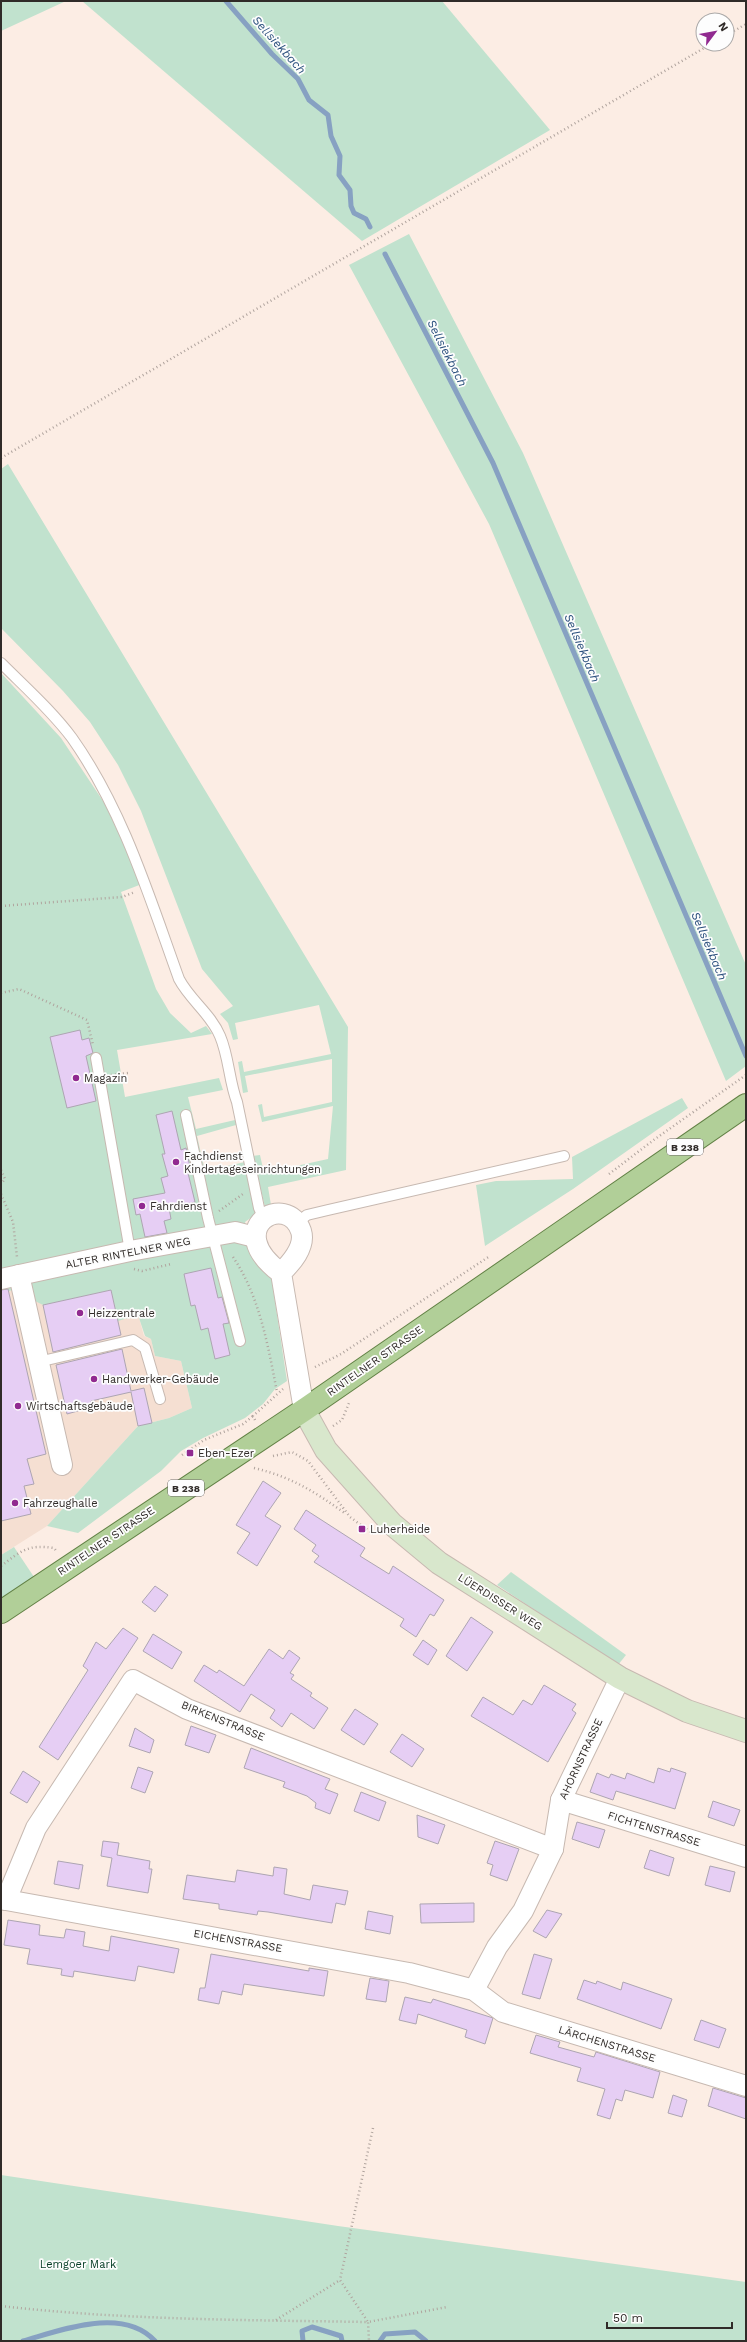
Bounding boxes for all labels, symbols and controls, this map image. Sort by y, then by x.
north arrow [695,12,735,52]
water label: Sellsiekbach [249,13,309,77]
text: N [715,20,731,34]
water label: Sellsiekbach [424,317,470,389]
water label: Sellsiekbach [561,612,603,684]
water label: Sellsiekbach [688,910,730,982]
place label: Magazin [84,1072,127,1085]
marker: Magazin [71,1073,81,1083]
road number: B 238 [667,1139,703,1155]
place label: Fachdienst Kindertageseinrichtungen [184,1150,321,1176]
marker: Fachdienst Kindertageseinrichtungen [171,1157,181,1167]
place label: Fahrdienst [150,1200,207,1213]
marker: Fahrdienst [137,1201,147,1211]
street label: ALTER RINTELNER WEG [64,1234,192,1272]
place label: Heizzentrale [88,1307,155,1320]
marker: Heizzentrale [75,1308,85,1318]
street label: RINTELNER STRASSE [325,1323,425,1399]
place label: Handwerker-Gebäude [102,1373,219,1386]
marker: Handwerker-Gebäude [89,1374,99,1384]
place label: Wirtschaftsgebäude [26,1400,133,1413]
marker: Wirtschaftsgebäude [13,1401,23,1411]
place label: Eben-Ezer [198,1447,255,1460]
marker: Eben-Ezer [185,1448,195,1458]
road number: B 238 [168,1480,204,1496]
place label: Fahrzeughalle [23,1497,98,1510]
marker: Fahrzeughalle [10,1498,20,1508]
street label: RINTELNER STRASSE [55,1504,157,1578]
place label: Luherheide [370,1523,430,1536]
marker: Luherheide [357,1524,367,1534]
street label: LÜERDISSER WEG [455,1570,545,1633]
street label: BIRKENSTRASSE [179,1698,267,1744]
street label: AHORNSTRASSE [557,1716,605,1802]
street label: FICHTENSTRASSE [606,1809,702,1849]
street label: EICHENSTRASSE [193,1927,283,1955]
street label: LÄRCHENSTRASSE [557,2022,657,2065]
park label: Lemgoer Mark [40,2258,116,2271]
scale bar [607,2304,732,2330]
text: 50 m [613,2311,643,2325]

